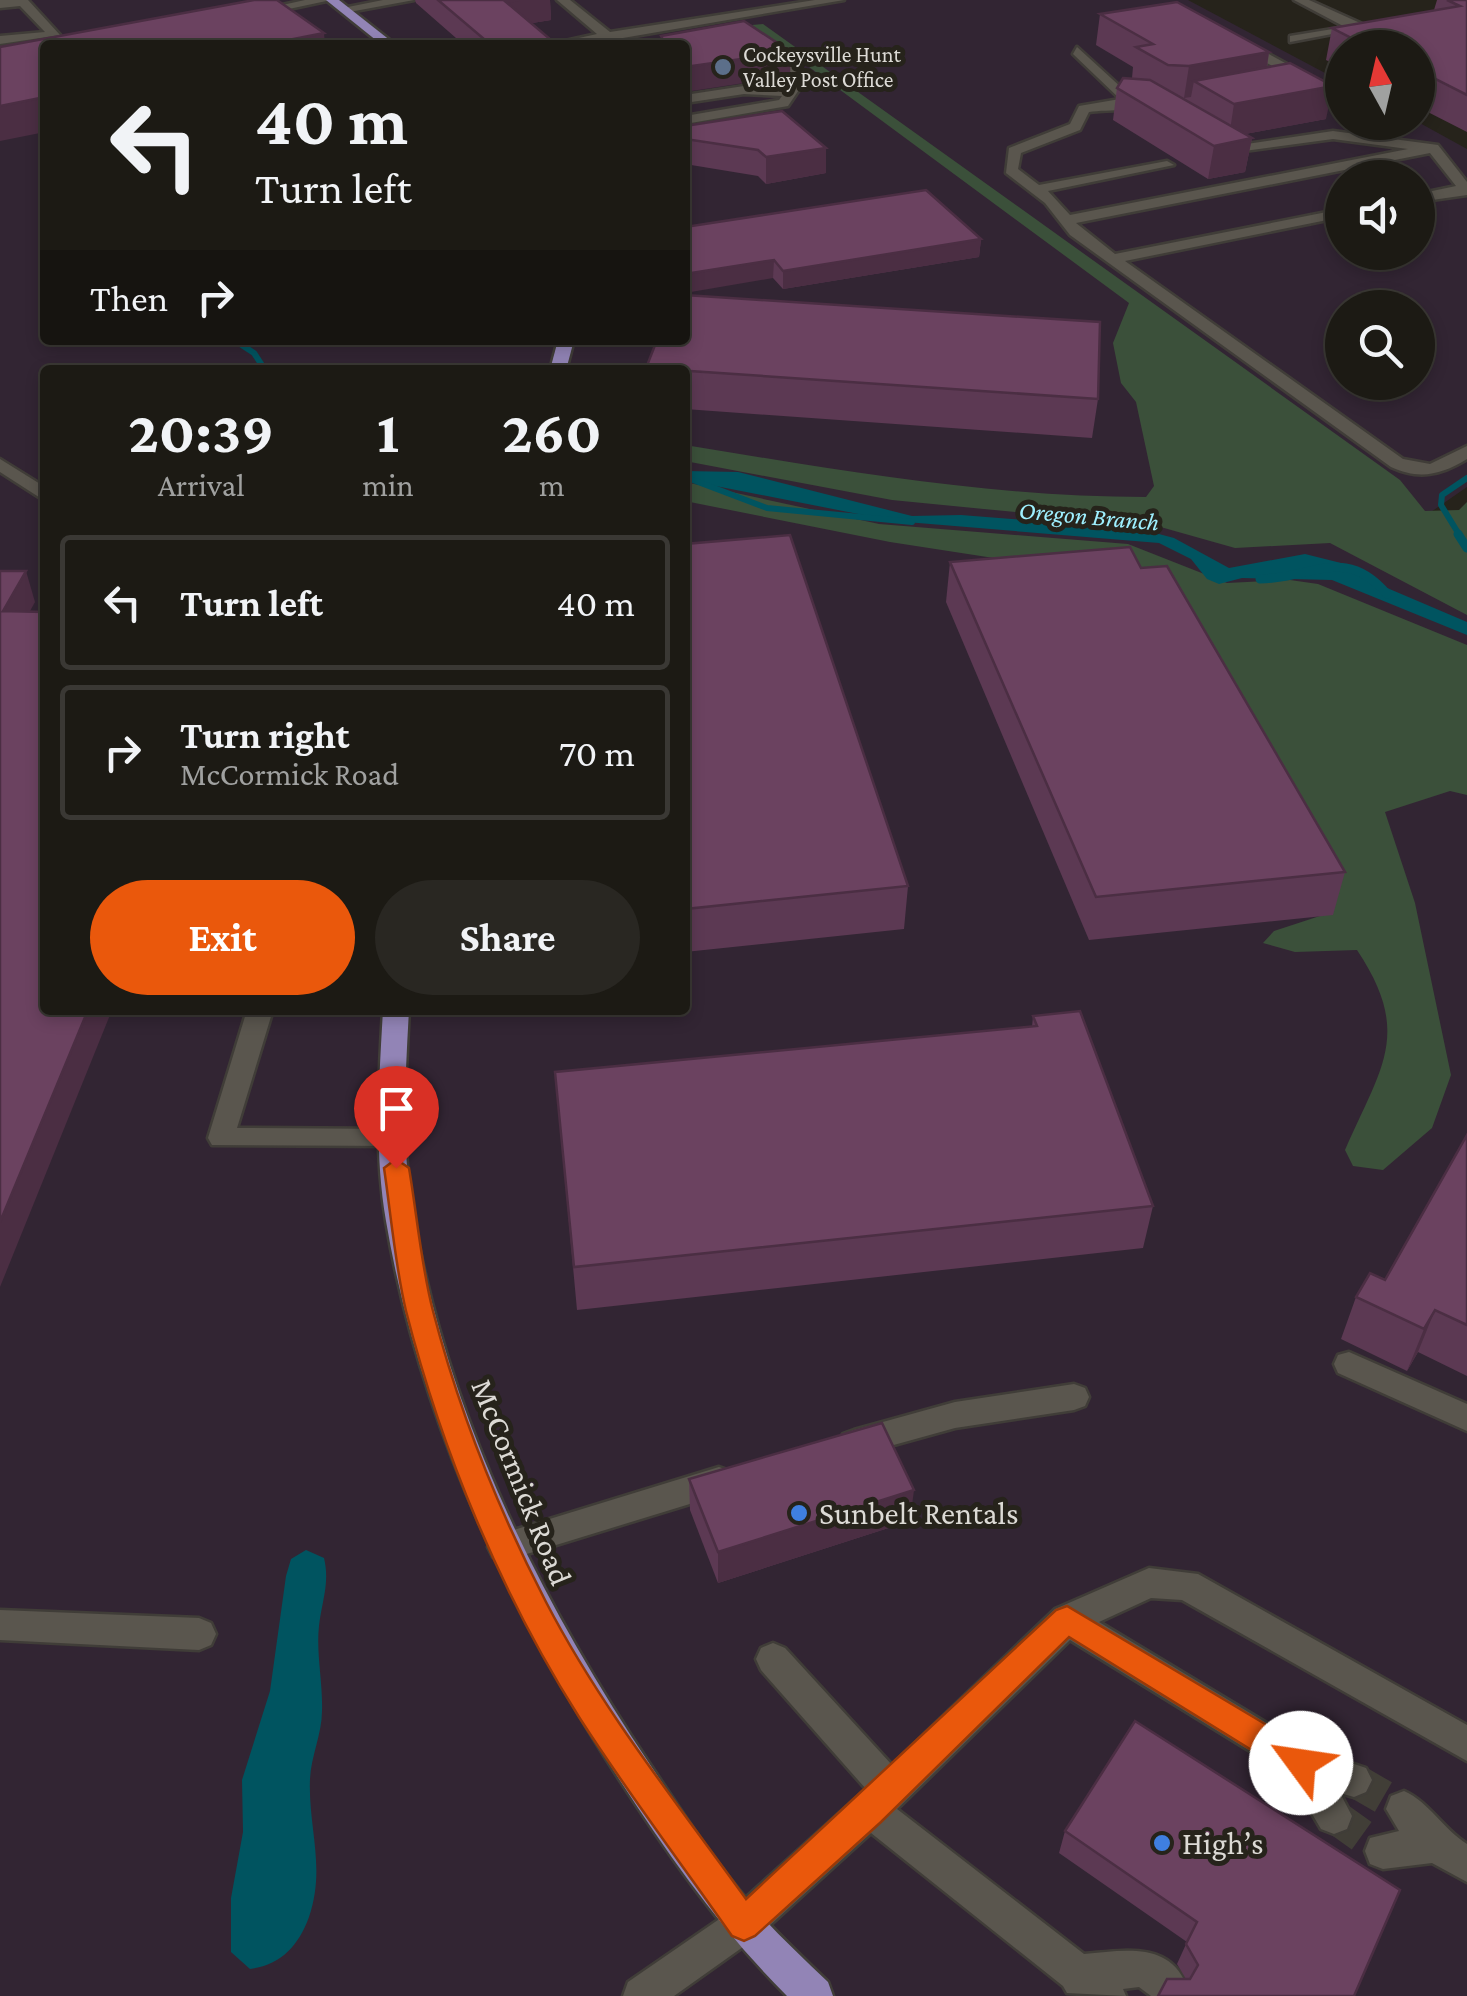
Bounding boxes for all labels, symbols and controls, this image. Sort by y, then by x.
north arrow [1325,30,1435,140]
map controls [1325,30,1435,400]
place label: Cockeysville Hunt Valley Post Office [743,42,902,92]
marker: Cockeysville Hunt Valley Post Office [712,56,734,78]
icon: left [90,80,220,210]
text: 40 m [255,81,408,159]
button: sound [1325,160,1435,270]
text: Turn left [255,163,412,213]
icon: right [188,270,243,325]
text: Then [90,277,168,319]
button: search [1325,290,1435,400]
text: 20:39 [128,398,274,465]
text: 1 [377,398,399,465]
text: 260 [502,398,602,465]
text: Arrival [158,467,245,503]
text: min [362,467,414,503]
text: m [539,467,565,503]
water label: Oregon Branch [1018,496,1160,537]
icon: left [95,575,150,630]
text: Turn left [180,582,323,624]
text: 40 m [556,582,635,624]
text: Turn right [180,714,349,756]
icon: right [95,725,150,780]
text: 70 m [559,732,635,774]
text: McCormick Road [180,756,399,792]
button: Exit [90,880,355,995]
button: Share [375,880,640,995]
pin [354,1066,439,1169]
icon: arrive [369,1081,424,1136]
street label: McCormick Road [464,1374,580,1591]
place label: Sunbelt Rentals [819,1495,1018,1531]
marker: Sunbelt Rentals [788,1502,810,1524]
position arrow [1249,1711,1353,1815]
place label: High’s [1182,1825,1264,1861]
marker: High’s [1151,1832,1173,1854]

